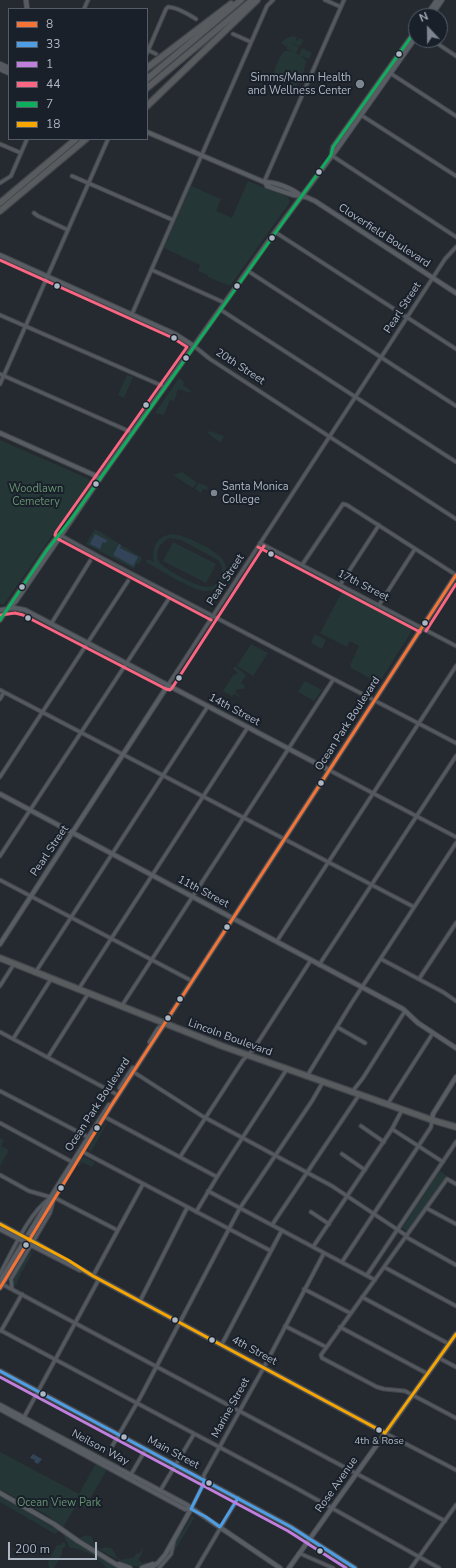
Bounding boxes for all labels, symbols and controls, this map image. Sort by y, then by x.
legend [8,8,148,140]
north arrow [408,8,448,48]
text: N [417,9,430,26]
text: 8 [46,16,53,32]
text: 33 [46,36,60,52]
unlabelled marker [394,49,404,59]
text: 1 [46,56,53,72]
place label: Simms/Mann Health and Wellness Center [248,71,351,97]
text: 44 [46,76,60,92]
marker: Simms/Mann Health and Wellness Center [354,78,366,90]
text: 7 [46,96,53,112]
text: 18 [46,116,60,132]
unlabelled marker [314,167,324,177]
street label: Cloverfield Boulevard [335,201,433,271]
unlabelled marker [267,233,277,243]
street label: Pearl Street [382,280,424,336]
unlabelled marker [52,281,62,291]
unlabelled marker [232,281,242,291]
unlabelled marker [169,333,179,343]
street label: 20th Street [213,346,267,388]
unlabelled marker [181,353,191,363]
unlabelled marker [141,400,151,410]
unlabelled marker [91,479,101,489]
place label: Santa Monica College [222,480,289,506]
park label: Woodlawn Cemetery [9,482,63,508]
marker: Santa Monica College [209,488,219,498]
unlabelled marker [266,549,276,559]
street label: Pearl Street [205,552,247,608]
street label: 17th Street [335,567,391,605]
unlabelled marker [17,582,27,592]
unlabelled marker [23,613,33,623]
unlabelled marker [420,618,430,628]
unlabelled marker [174,673,184,683]
street label: Ocean Park Boulevard [313,675,383,773]
street label: 14th Street [206,691,262,729]
unlabelled marker [316,778,326,788]
street label: Pearl Street [28,823,72,879]
street label: 11th Street [175,873,231,911]
unlabelled marker [222,922,232,932]
unlabelled marker [175,994,185,1004]
unlabelled marker [163,1013,173,1023]
street label: Lincoln Boulevard [186,1017,274,1059]
street label: Ocean Park Boulevard [63,1056,133,1154]
unlabelled marker [92,1123,102,1133]
unlabelled marker [56,1183,66,1193]
unlabelled marker [21,1240,31,1250]
unlabelled marker [170,1315,180,1325]
street label: 4th Street [229,1334,279,1368]
unlabelled marker [207,1335,217,1345]
street label: Marine Street [209,1376,253,1440]
unlabelled marker [38,1389,48,1399]
marker: 4th & Rose [374,1425,384,1435]
street label: Neilson Way [69,1427,131,1469]
unlabelled marker [119,1432,129,1442]
street label: Main Street [145,1434,201,1472]
place label: 4th & Rose [354,1436,404,1448]
street label: Rose Avenue [313,1455,361,1515]
unlabelled marker [204,1478,214,1488]
park label: Ocean View Park [17,1496,101,1510]
scale bar [10,1534,99,1560]
text: 200 m [15,1541,50,1557]
unlabelled marker [315,1546,325,1556]

